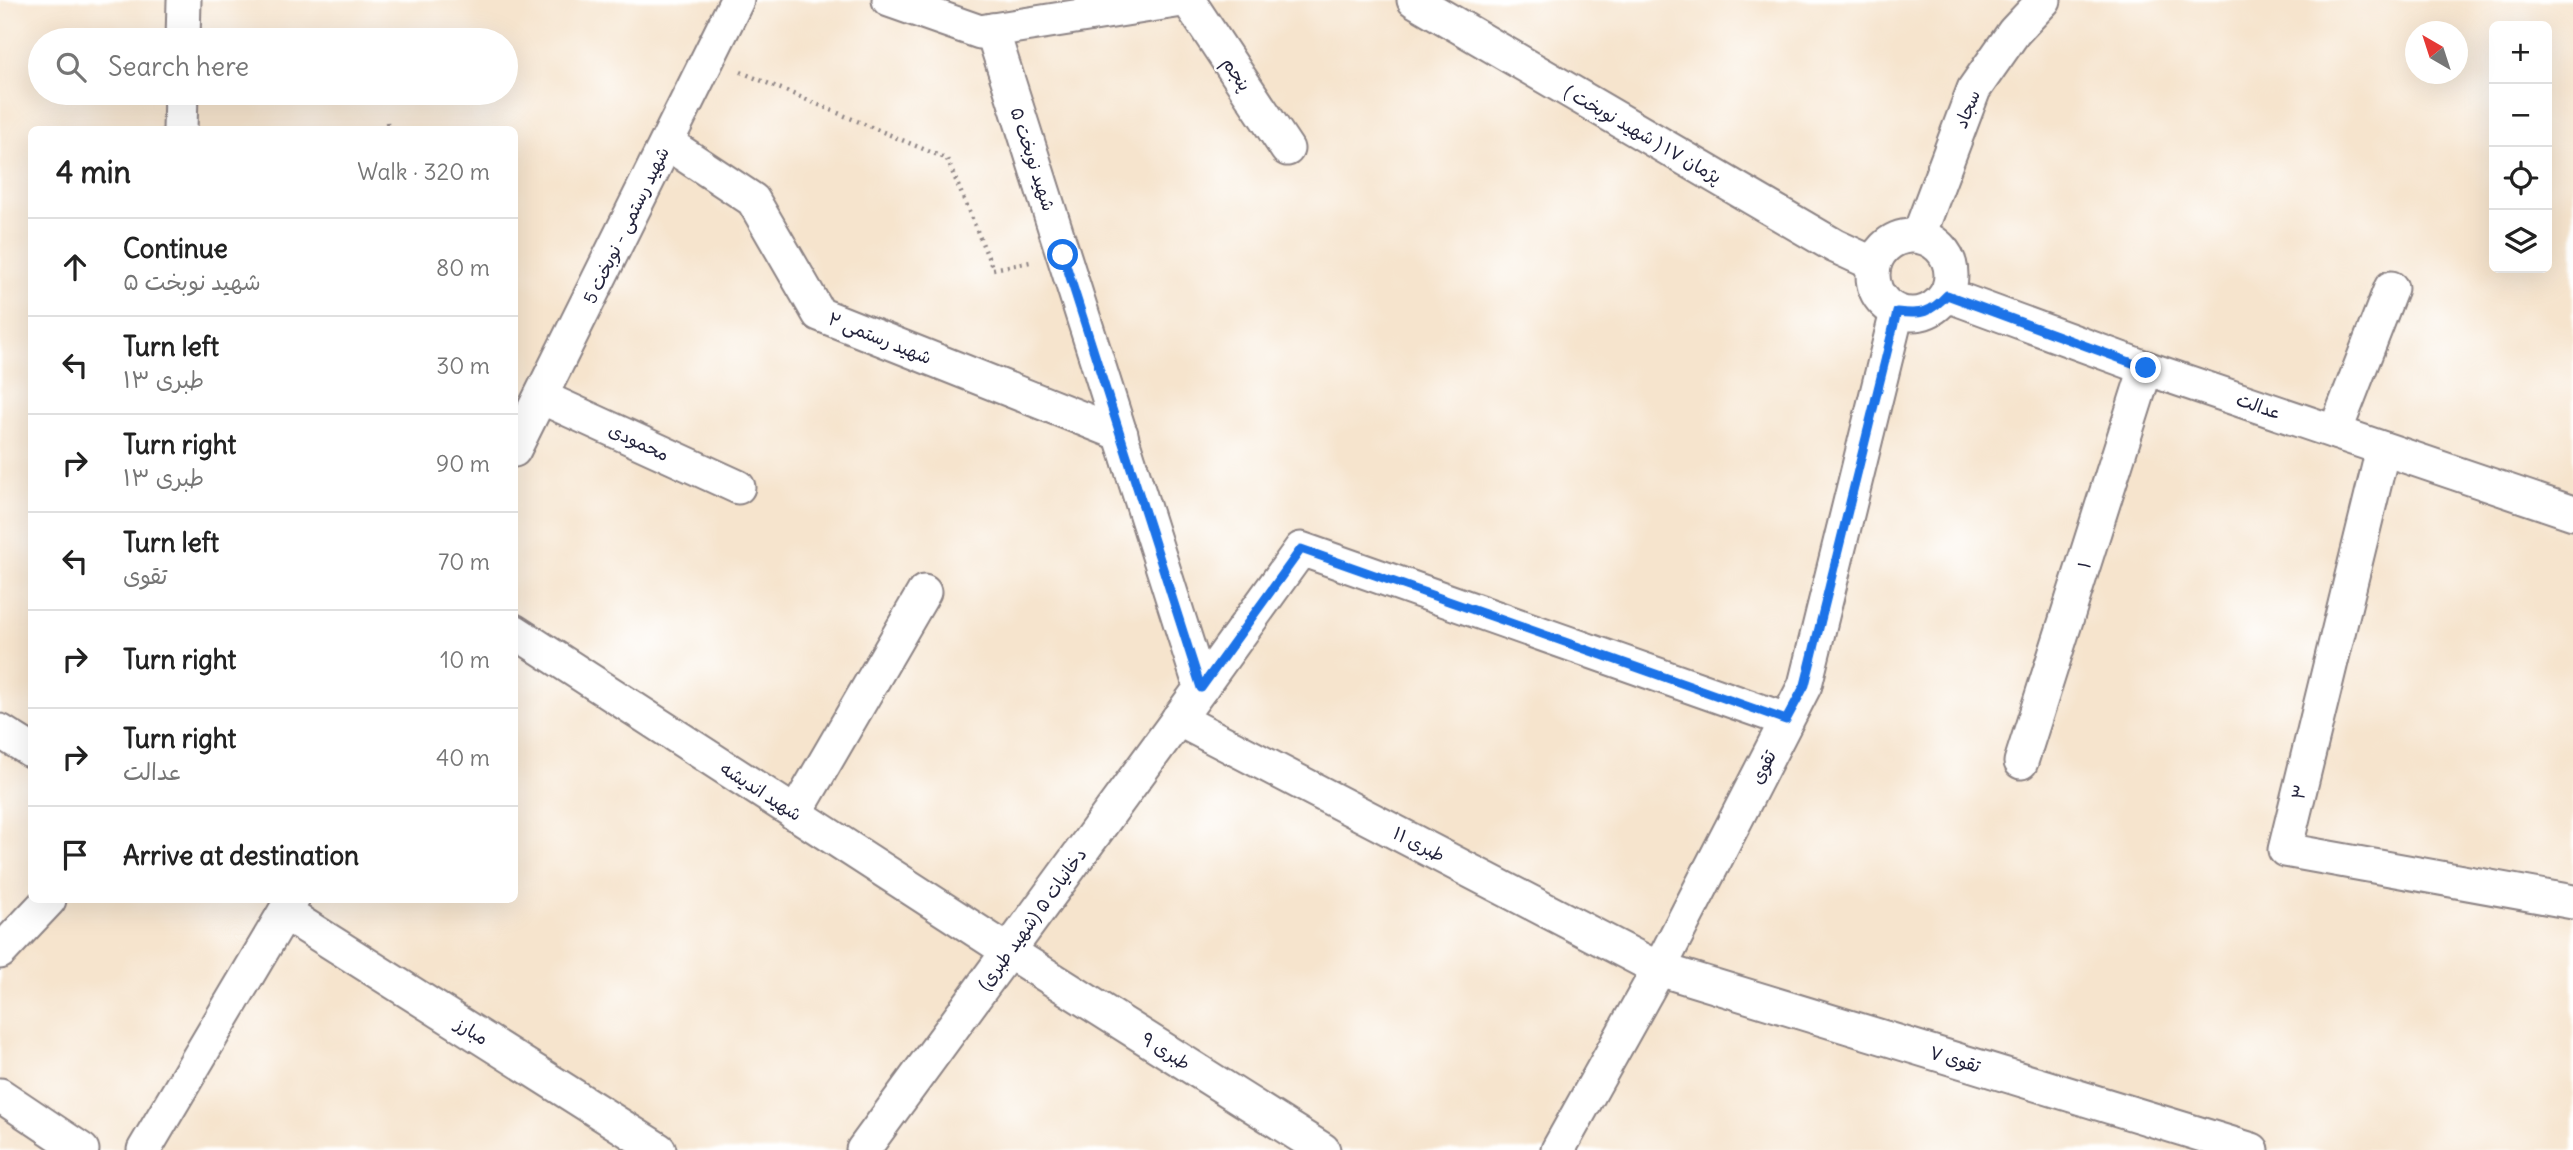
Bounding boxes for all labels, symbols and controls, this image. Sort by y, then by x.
north arrow [2405,21,2468,84]
map controls [2489,21,2552,273]
button: + [2489,21,2552,84]
search box [28,28,518,105]
icon: search [52,48,90,86]
text: Search here [108,50,249,83]
street label: پنجم [1215,53,1257,97]
street label: پژمان ۱۷ ( شهید نوبخت ) [1560,80,1726,189]
button: − [2489,84,2552,147]
street label: سجاد [1949,86,1985,132]
street label: شهید نوبخت ۵ [1005,104,1061,214]
street label: شهید رستمی - نوبخت 5 [578,143,674,307]
button: locate [2489,147,2552,210]
text: 4 min [56,153,131,191]
text: Walk · 320 m [357,157,490,186]
button: layers [2489,210,2552,273]
text: Continue [123,232,228,265]
route start [1047,239,1078,270]
icon: ahead [56,248,94,286]
text: 80 m [436,253,490,282]
text: شهید نوبخت ۵ [123,267,261,296]
street label: شهید رستمی ۲ [825,307,935,369]
text: Turn left [123,330,219,363]
icon: left [56,346,94,384]
text: 30 m [436,351,490,380]
route end [2130,352,2161,383]
text: طبری ۱۳ [123,365,204,394]
street label: عدالت [2233,388,2285,424]
street label: محمودی [605,418,673,466]
text: Turn right [123,428,236,461]
icon: right [56,444,94,482]
text: 90 m [436,449,490,478]
text: طبری ۱۳ [123,463,204,492]
text: Turn left [123,526,219,559]
icon: left [56,542,94,580]
text: 70 m [438,547,490,576]
street label: ۱ [2072,558,2096,572]
text: تقوی [123,561,168,590]
icon: right [56,640,94,678]
text: Turn right [123,643,236,676]
text: 10 m [440,645,490,674]
text: Turn right [123,722,236,755]
icon: right [56,738,94,776]
text: 40 m [436,743,490,772]
street label: تقوی [1745,746,1782,788]
street label: شهید اندیشه [716,756,806,826]
text: عدالت [123,757,182,786]
street label: ۳ [2286,782,2312,802]
street label: طبری ۱۱ [1389,821,1449,867]
icon: arrive [56,836,94,874]
text: Arrive at destination [123,839,359,872]
street label: دخانیات ۵ (شهید طبری) [973,843,1091,995]
street label: مبارز [450,1011,493,1050]
street label: طبری ۹ [1137,1027,1195,1075]
street label: تقوی ۷ [1927,1040,1984,1078]

